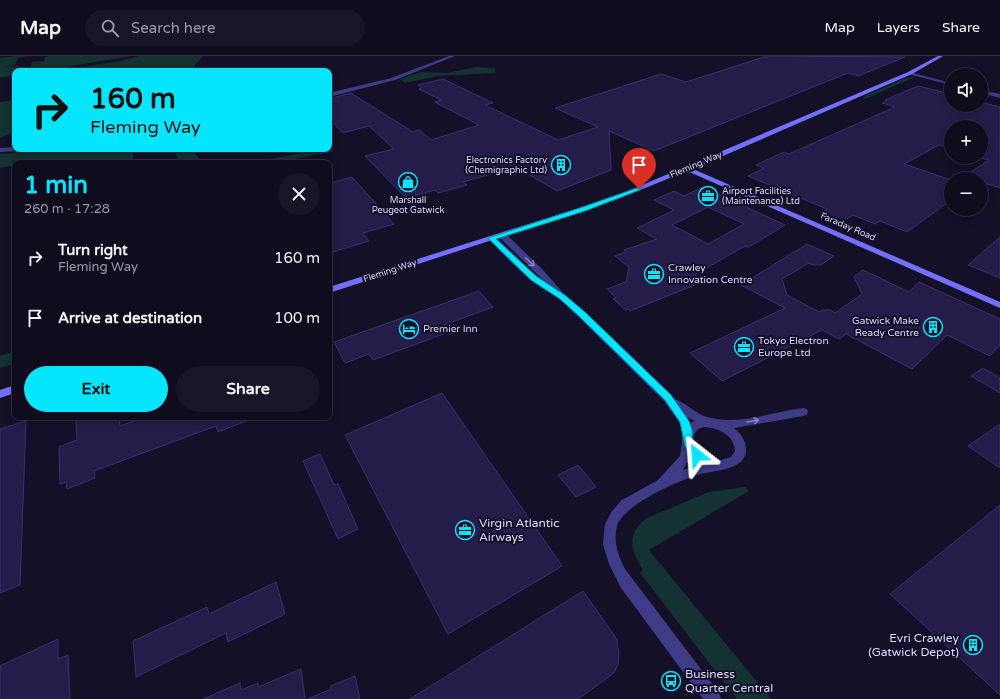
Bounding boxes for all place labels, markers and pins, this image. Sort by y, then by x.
pin [622,148,656,189]
building icon: Electronics Factory (Chemigraphic Ltd) [550,154,572,176]
place label: Electronics Factory (Chemigraphic Ltd) [465,155,547,176]
shop icon: Marshall Peugeot Gatwick [397,171,419,193]
office icon: Airport Facilities (Maintenance) Ltd [697,185,719,207]
place label: Airport Facilities (Maintenance) Ltd [722,186,800,207]
place label: Marshall Peugeot Gatwick [372,195,444,216]
place label: Crawley Innovation Centre [668,262,753,286]
office icon: Crawley Innovation Centre [643,263,665,285]
place label: Gatwick Make Ready Centre [852,315,919,339]
building icon: Gatwick Make Ready Centre [922,316,944,338]
hotel icon: Premier Inn [398,318,420,340]
place label: Premier Inn [423,323,478,335]
place label: Tokyo Electron Europe Ltd [758,335,829,359]
office icon: Tokyo Electron Europe Ltd [733,336,755,358]
place label: Virgin Atlantic Airways [479,516,560,544]
office icon: Virgin Atlantic Airways [454,519,476,541]
place label: Evri Crawley (Gatwick Depot) [868,631,960,659]
building icon: Evri Crawley (Gatwick Depot) [962,634,984,656]
place label: Business Quarter Central [685,667,773,695]
bus stop icon: Business Quarter Central [660,670,682,692]

